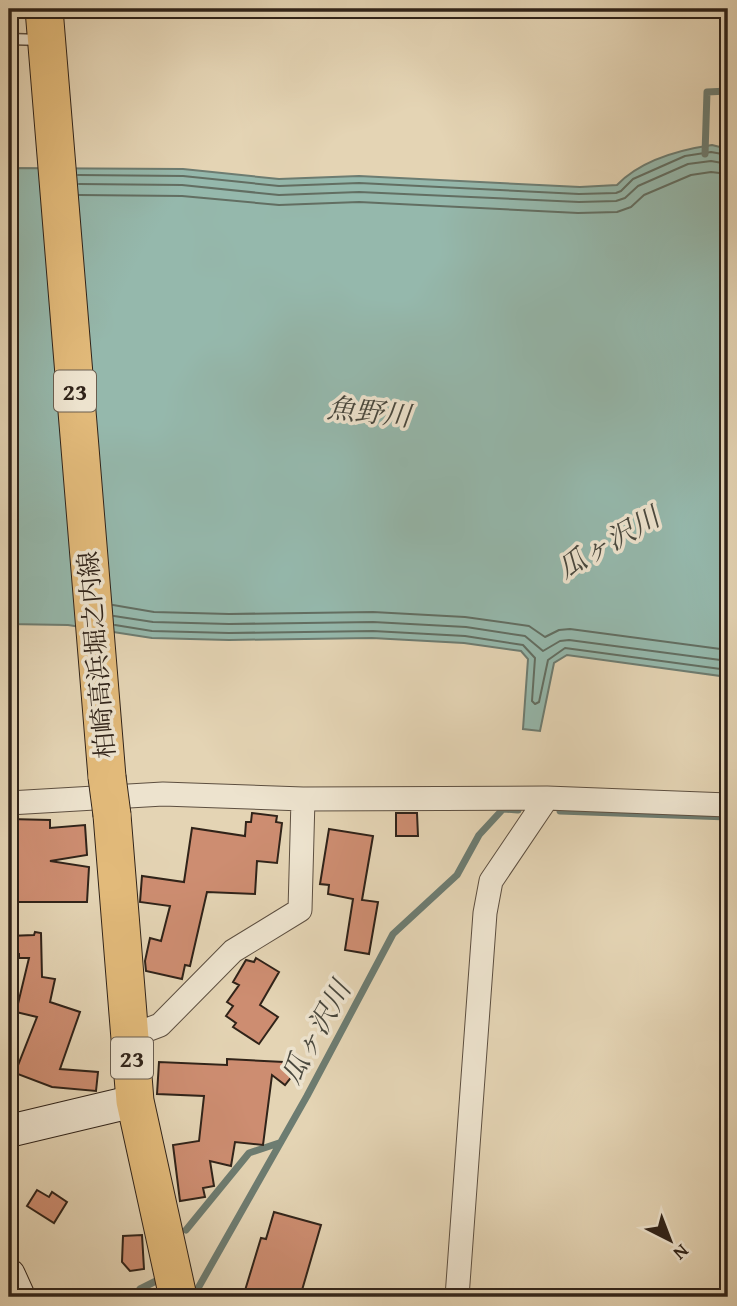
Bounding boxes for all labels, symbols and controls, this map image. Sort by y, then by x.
road number: 23 [54,370,96,412]
water label: 魚野川 [325,386,416,436]
water label: 瓜ヶ沢川 [549,495,669,588]
street label: 柏崎高浜堀之内線 [68,550,124,760]
water label: 瓜ヶ沢川 [270,970,362,1091]
road number: 23 [111,1038,153,1078]
north arrow [636,1204,706,1274]
text: N [667,1238,695,1267]

